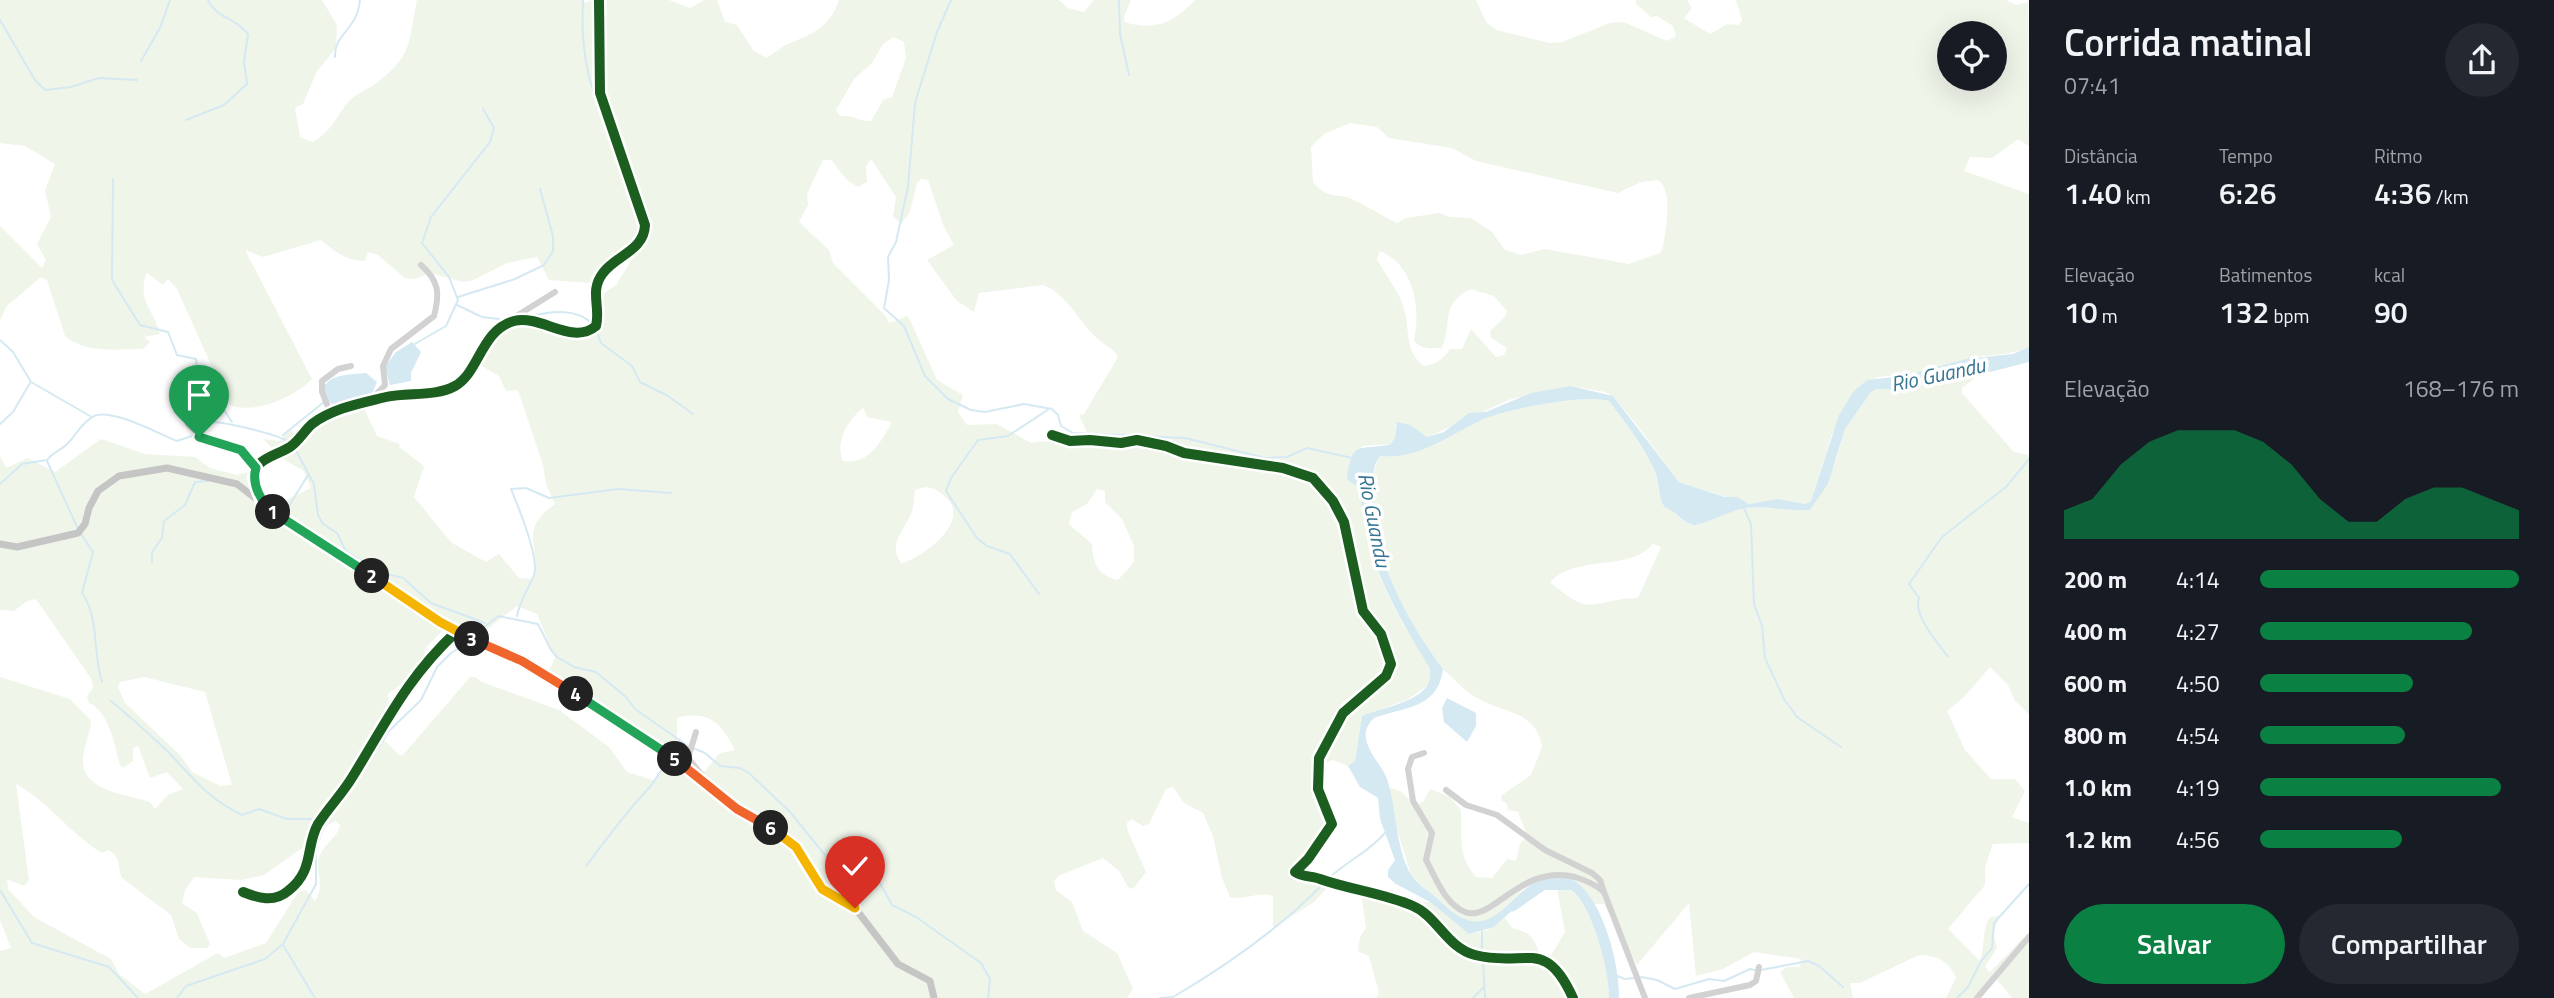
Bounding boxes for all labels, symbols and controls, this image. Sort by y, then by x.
text: Corrida matinal [2064,13,2313,71]
map controls [1937,21,2007,91]
button: locate [1937,21,2007,91]
button: share [2445,23,2519,97]
text: 07:41 [2064,68,2121,103]
text: Distância [2064,141,2138,170]
text: Tempo [2219,141,2273,170]
text: Ritmo [2374,141,2422,170]
text: 1.40 [2064,170,2122,216]
text: 6:26 [2219,170,2277,216]
text: 4:36 [2374,170,2432,216]
text: km [2122,182,2151,211]
text: /km [2432,182,2469,211]
text: Elevação [2064,260,2135,289]
text: Batimentos [2219,260,2312,289]
text: kcal [2374,260,2405,289]
text: 10 [2064,289,2098,335]
text: 132 [2219,289,2269,335]
text: 90 [2374,289,2408,335]
text: m [2098,301,2118,330]
text: bpm [2269,301,2309,330]
water label: Rio Guandu [1888,348,1989,400]
pin [169,365,229,437]
text: Elevação [2064,371,2150,406]
text: 168–176 m [2403,371,2519,406]
icon: arrive [180,376,218,414]
water label: Rio Guandu [1350,470,1400,571]
pin: 1 [256,494,290,530]
text: 1 [267,497,278,526]
pin: 2 [354,558,390,594]
text: 2 [366,561,377,590]
text: 200 m [2064,562,2127,597]
text: 4:14 [2176,562,2220,597]
text: 400 m [2064,614,2127,649]
text: 4:27 [2176,614,2220,649]
pin: 3 [454,622,490,656]
text: 3 [466,624,477,653]
text: 600 m [2064,666,2127,701]
text: 4:50 [2176,666,2220,701]
pin: 4 [558,676,594,712]
text: 4 [570,679,581,708]
text: 800 m [2064,718,2127,753]
text: 4:54 [2176,718,2220,753]
pin: 5 [658,742,692,776]
text: 5 [669,744,680,773]
text: 1.0 km [2064,770,2132,805]
text: 4:19 [2176,770,2220,805]
pin: 6 [754,810,788,846]
text: 6 [765,813,776,842]
text: 1.2 km [2064,822,2132,857]
text: 4:56 [2176,822,2220,857]
pin [825,836,885,908]
icon: check [836,847,874,885]
button: Salvar [2064,904,2285,984]
button: Compartilhar [2299,904,2519,984]

